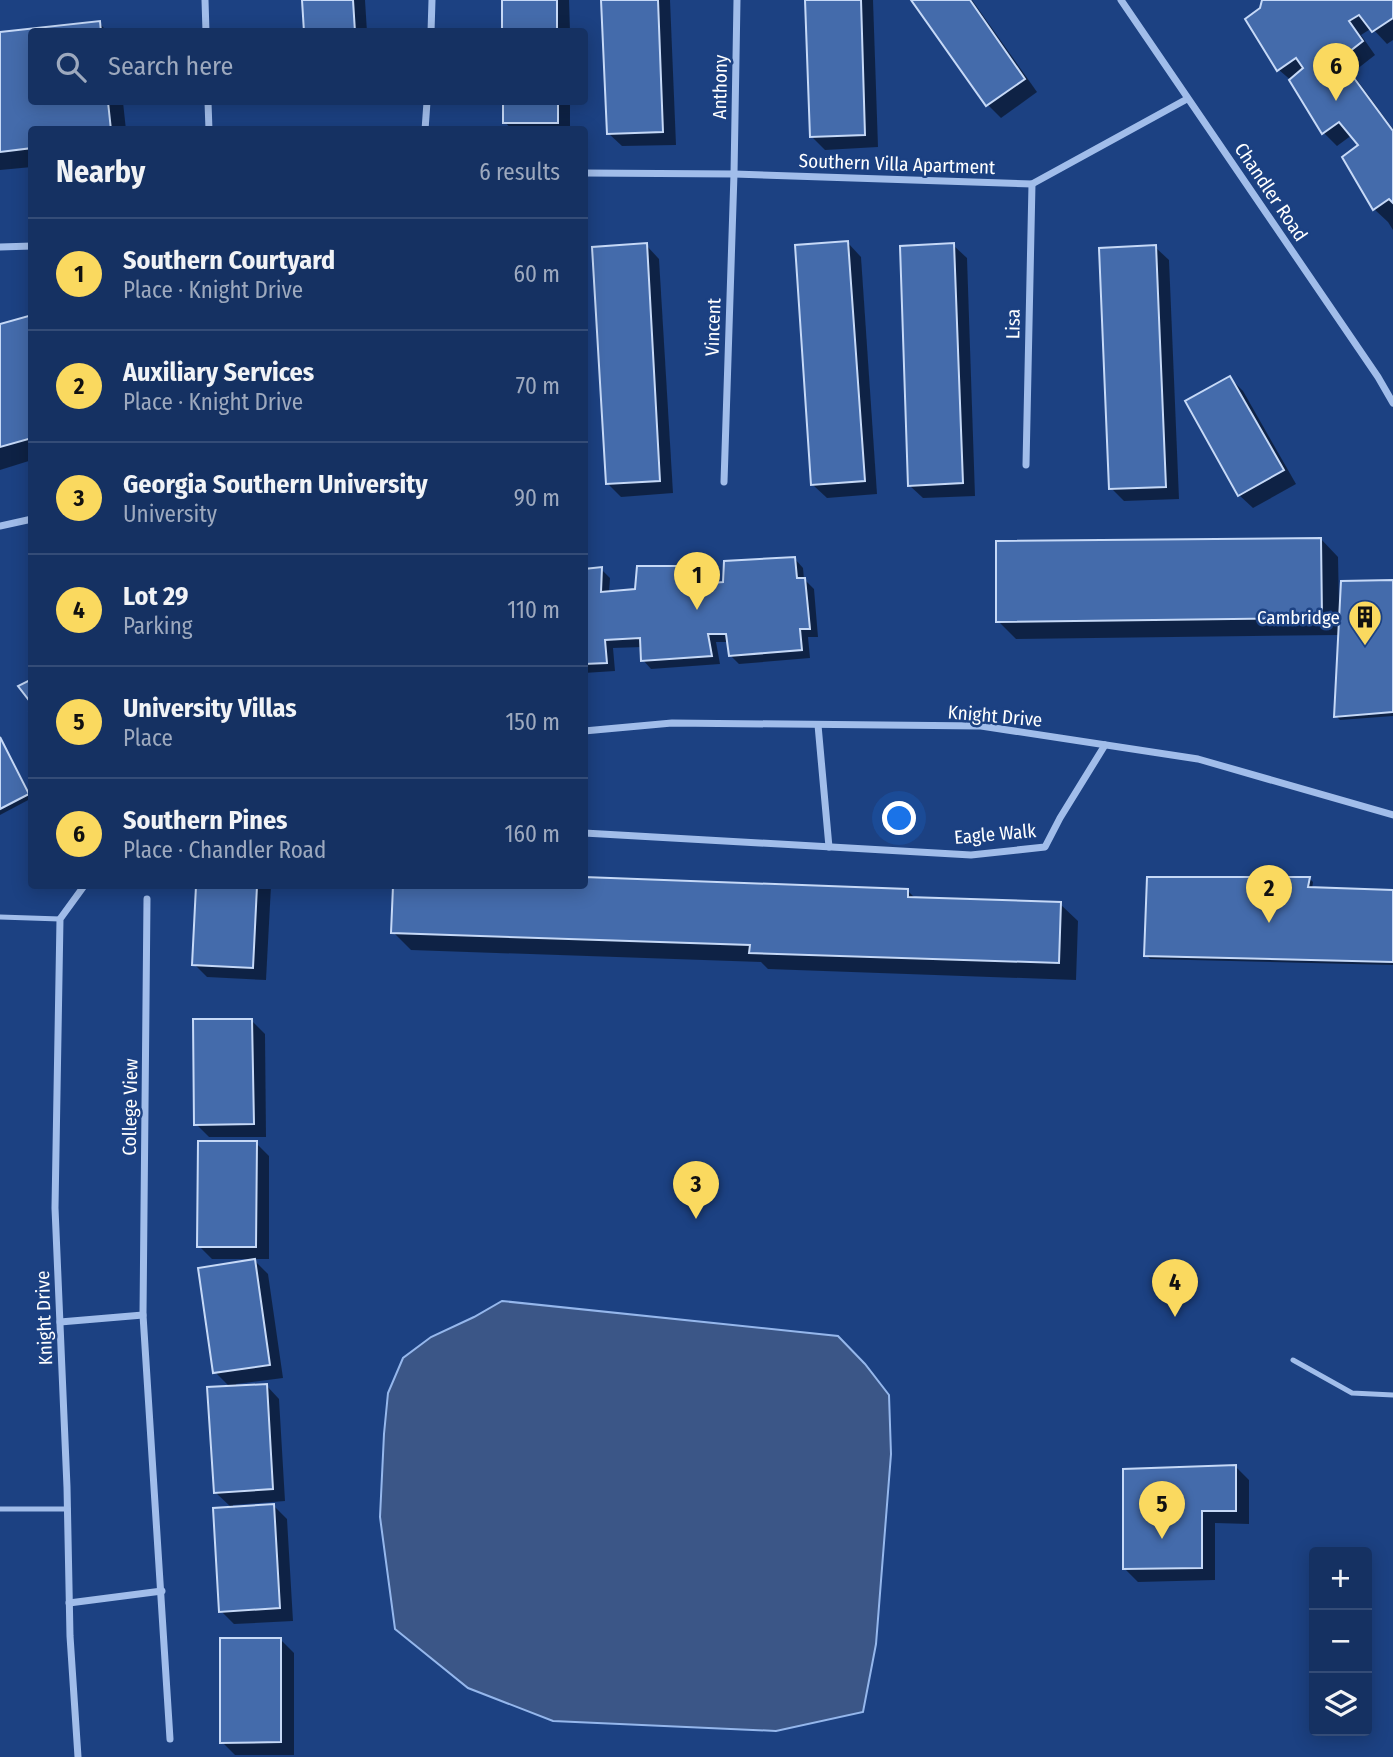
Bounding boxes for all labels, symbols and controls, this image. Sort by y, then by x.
search box [28,28,588,105]
pin: 6 [1313,43,1359,101]
icon: search [52,48,90,86]
text: Search here [108,51,233,82]
street label: Anthony [708,54,732,119]
street label: Chandler Road [1230,138,1312,246]
street label: Southern Villa Apartment [798,149,996,179]
text: Nearby [56,154,145,190]
text: 6 results [479,158,560,186]
text: Southern Courtyard [123,245,335,276]
text: 1 [74,260,84,288]
text: 60 m [514,260,560,288]
text: Place · Knight Drive [123,276,303,304]
street label: Vincent [700,297,726,356]
street label: Lisa [1001,309,1025,339]
text: Auxiliary Services [123,357,314,388]
text: 2 [74,372,84,400]
text: 70 m [516,372,560,400]
text: Place · Knight Drive [123,388,303,416]
text: Georgia Southern University [123,469,428,500]
text: 3 [74,484,84,512]
text: 90 m [514,484,560,512]
text: University [123,500,217,528]
pin: 1 [674,552,720,610]
text: Lot 29 [123,581,188,612]
text: 4 [73,596,85,624]
text: 110 m [507,596,560,624]
building icon: Cambridge [1346,598,1384,647]
place label: Cambridge [1257,606,1340,629]
text: Parking [123,612,193,640]
text: University Villas [123,693,297,724]
street label: Knight Drive [947,700,1043,732]
text: 5 [73,708,85,736]
text: 150 m [505,708,560,736]
text: Place [123,724,173,752]
your location [882,801,916,835]
text: Southern Pines [123,805,287,836]
street label: Eagle Walk [953,819,1037,849]
text: 6 [73,820,85,848]
text: 160 m [505,820,560,848]
text: Place · Chandler Road [123,836,326,864]
pin: 2 [1246,865,1292,923]
street label: College View [118,1058,142,1156]
pin: 3 [673,1161,719,1219]
pin: 4 [1152,1259,1198,1317]
street label: Knight Drive [31,1270,57,1366]
pin: 5 [1139,1481,1185,1539]
map controls [1309,1547,1372,1736]
button: + [1309,1547,1372,1610]
button: − [1309,1610,1372,1673]
button: layers [1309,1673,1372,1736]

